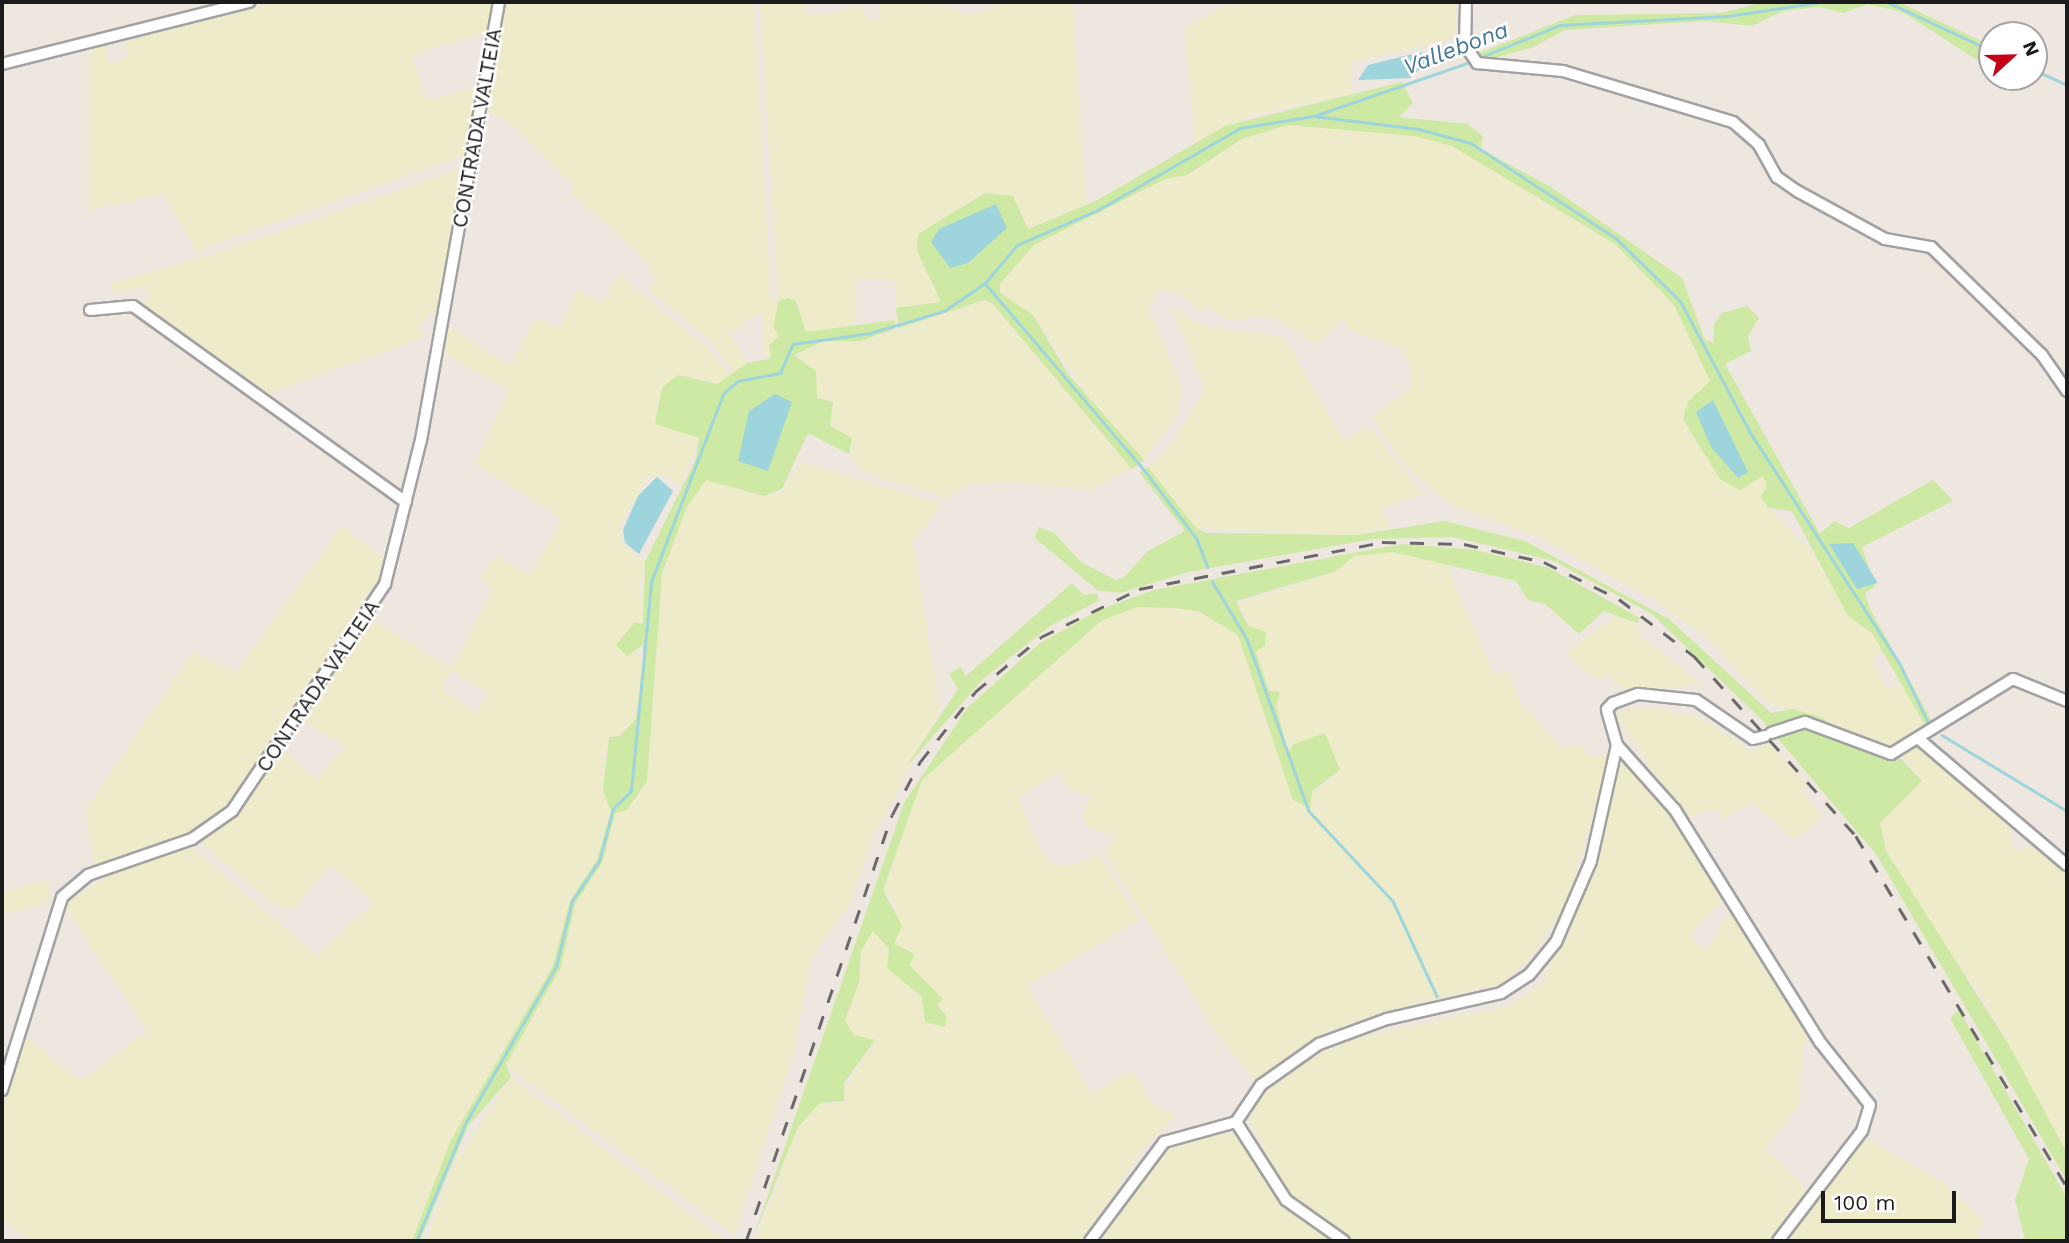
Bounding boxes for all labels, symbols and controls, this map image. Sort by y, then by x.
water label: Vallebona [1400,16,1512,82]
north arrow [1978,21,2048,91]
street label: CONTRADA VALTEIA [447,25,507,231]
text: N [2018,38,2044,60]
street label: CONTRADA VALTEIA [251,594,385,778]
scale bar [1824,1176,1959,1220]
text: 100 m [1834,1190,1896,1215]

